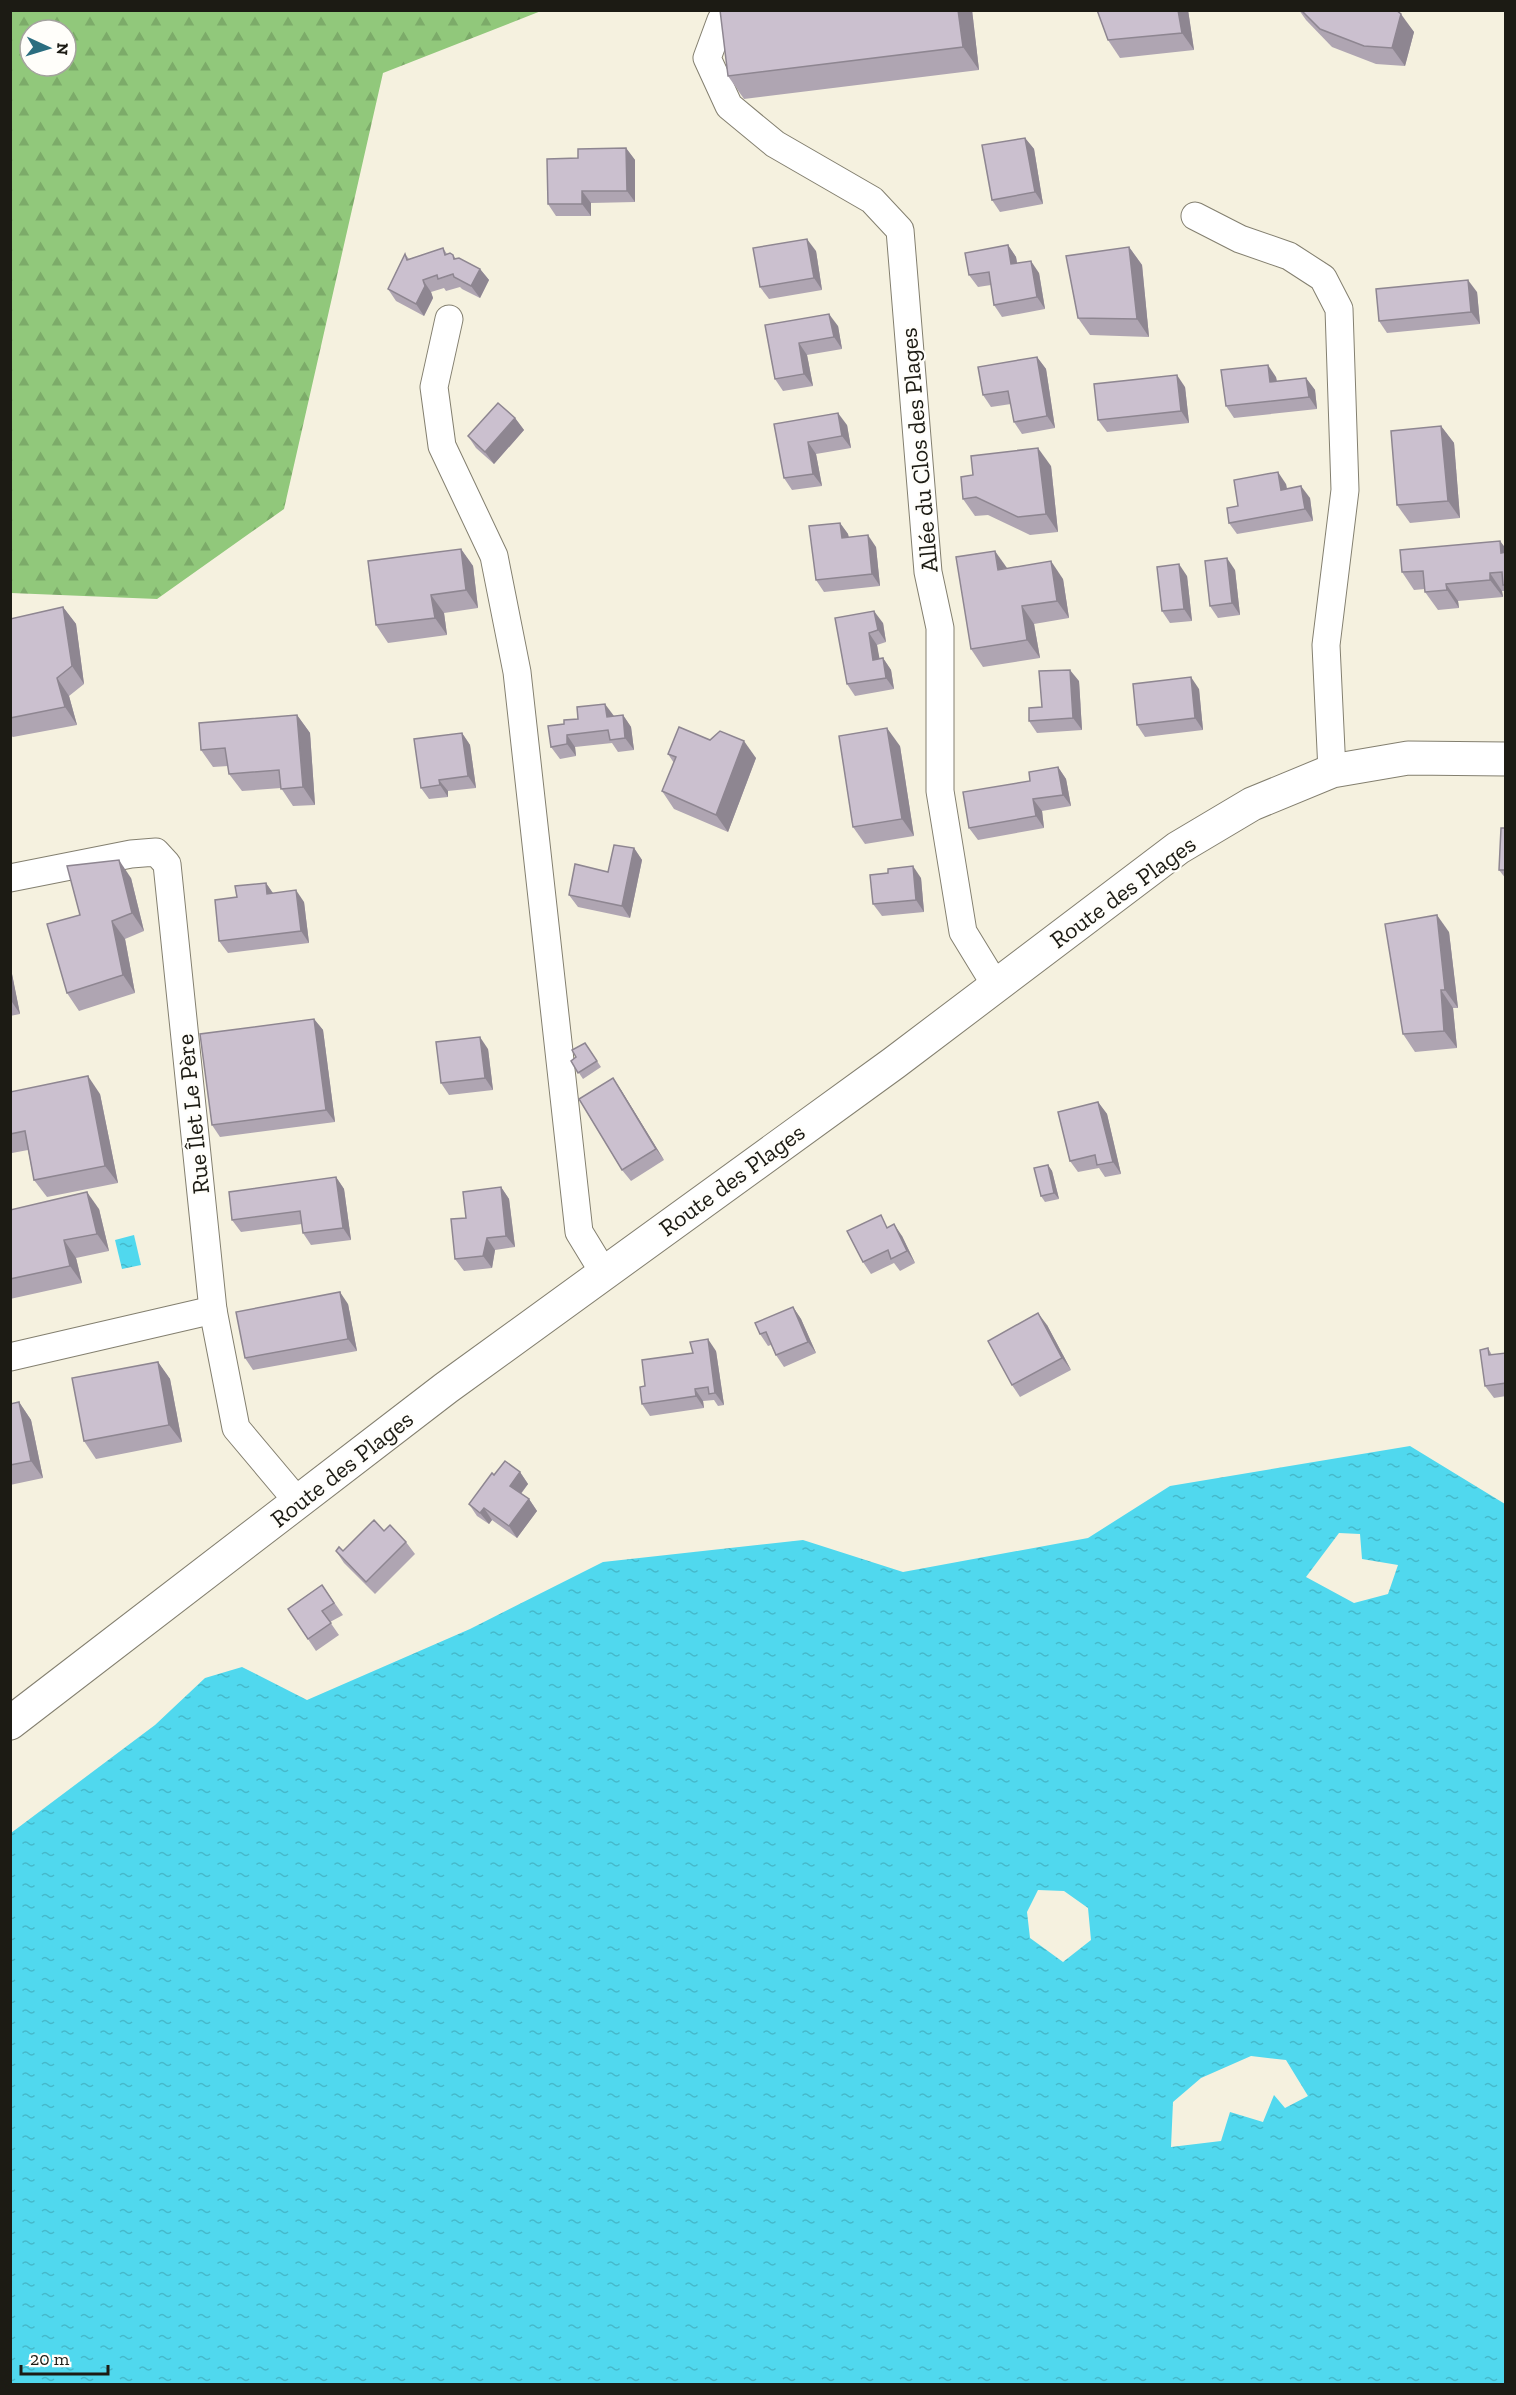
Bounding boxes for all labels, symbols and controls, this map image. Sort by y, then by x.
north arrow [18,18,78,78]
text: N [53,42,72,56]
street label: Allée du Clos des Plages [893,326,944,574]
street label: Route des Plages [1044,829,1201,954]
street label: Rue Îlet Le Père [170,1033,215,1195]
street label: Route des Plages [653,1117,810,1242]
street label: Route des Plages [265,1404,419,1533]
scale bar [21,2338,108,2376]
text: 20 m [30,2348,70,2370]

